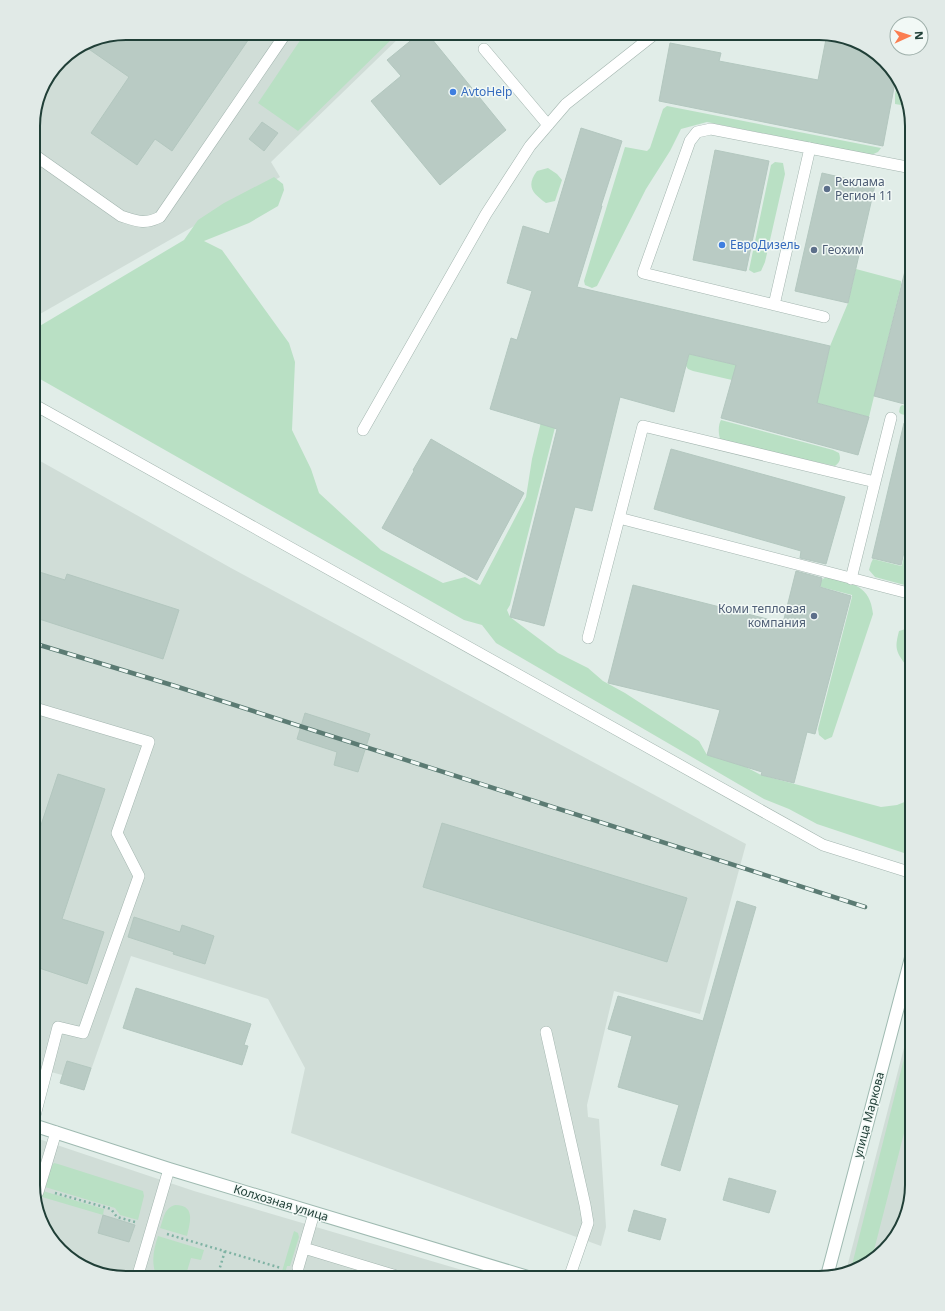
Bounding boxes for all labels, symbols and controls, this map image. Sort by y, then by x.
north arrow [889,16,929,56]
text: N [912,31,927,40]
place label: AvtoHelp [461,83,513,100]
marker: AvtoHelp [448,87,458,97]
place label: Реклама Регион 11 [835,173,893,204]
marker: Реклама Регион 11 [822,184,832,194]
place label: ЕвроДизель [730,236,800,253]
marker: ЕвроДизель [717,240,727,250]
place label: Геохим [822,241,864,258]
marker: Геохим [809,245,819,255]
place label: Коми тепловая компания [718,600,806,631]
marker: Коми тепловая компания [809,611,819,621]
street label: улица Маркова [849,1070,888,1160]
street label: Колхозная улица [232,1180,331,1225]

